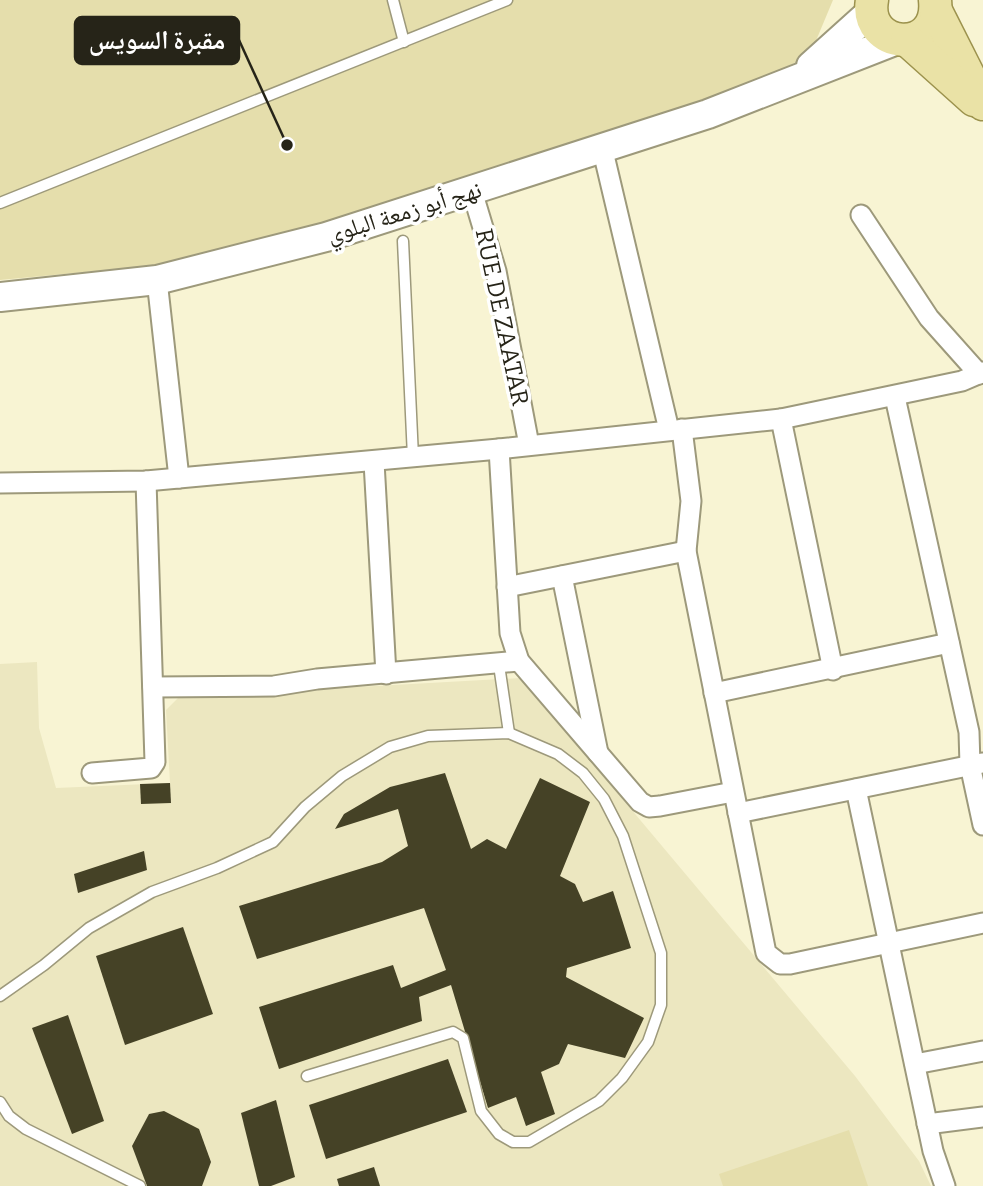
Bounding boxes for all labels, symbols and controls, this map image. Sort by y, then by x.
callout: مقبرة السويس [75,17,239,64]
text: مقبرة السويس [89,25,225,56]
street label: نهج أبو زمعة البلوي [323,175,486,254]
street label: RUE DE ZAATAR [470,226,534,408]

